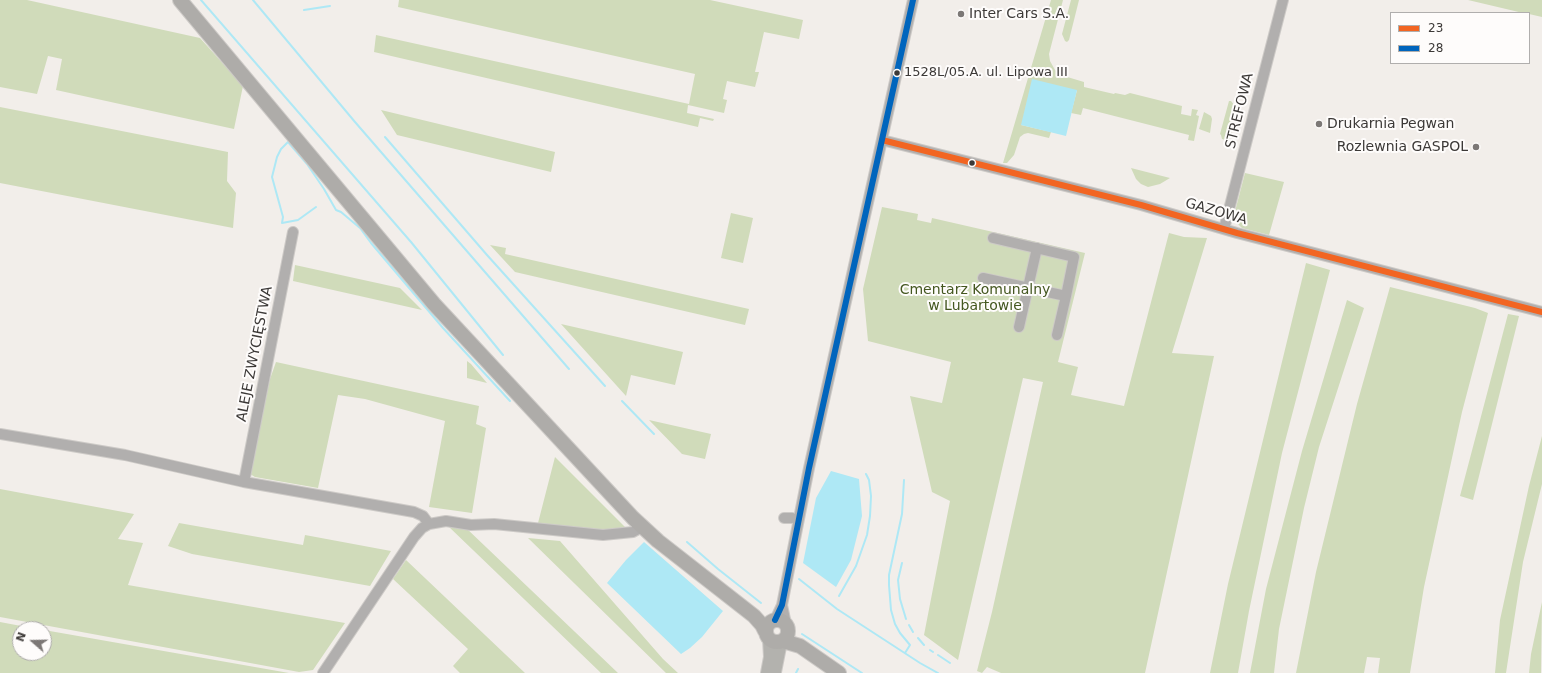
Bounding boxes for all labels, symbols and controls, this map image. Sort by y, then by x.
place label: Inter Cars S.A. [969,6,1069,22]
marker: Inter Cars S.A. [956,9,966,19]
legend [1390,12,1530,64]
text: 23 [1428,21,1443,35]
text: 28 [1428,41,1443,55]
place label: 1528L/05.A. ul. Lipowa III [904,65,1068,81]
marker: 1528L/05.A. ul. Lipowa III [892,68,902,78]
street label: STREFOWA [1222,71,1258,151]
place label: Drukarnia Pegwan [1327,116,1454,132]
marker: Drukarnia Pegwan [1314,119,1324,129]
place label: Rozlewnia GASPOL [1337,139,1468,155]
marker: Rozlewnia GASPOL [1471,142,1481,152]
unlabelled marker [967,158,977,168]
street label: GAZOWA [1183,195,1249,229]
park label: Cmentarz Komunalny w Lubartowie [900,282,1050,314]
street label: ALEJE ZWYCIĘSTWA [234,285,276,423]
north arrow [12,621,52,661]
text: N [14,631,29,644]

